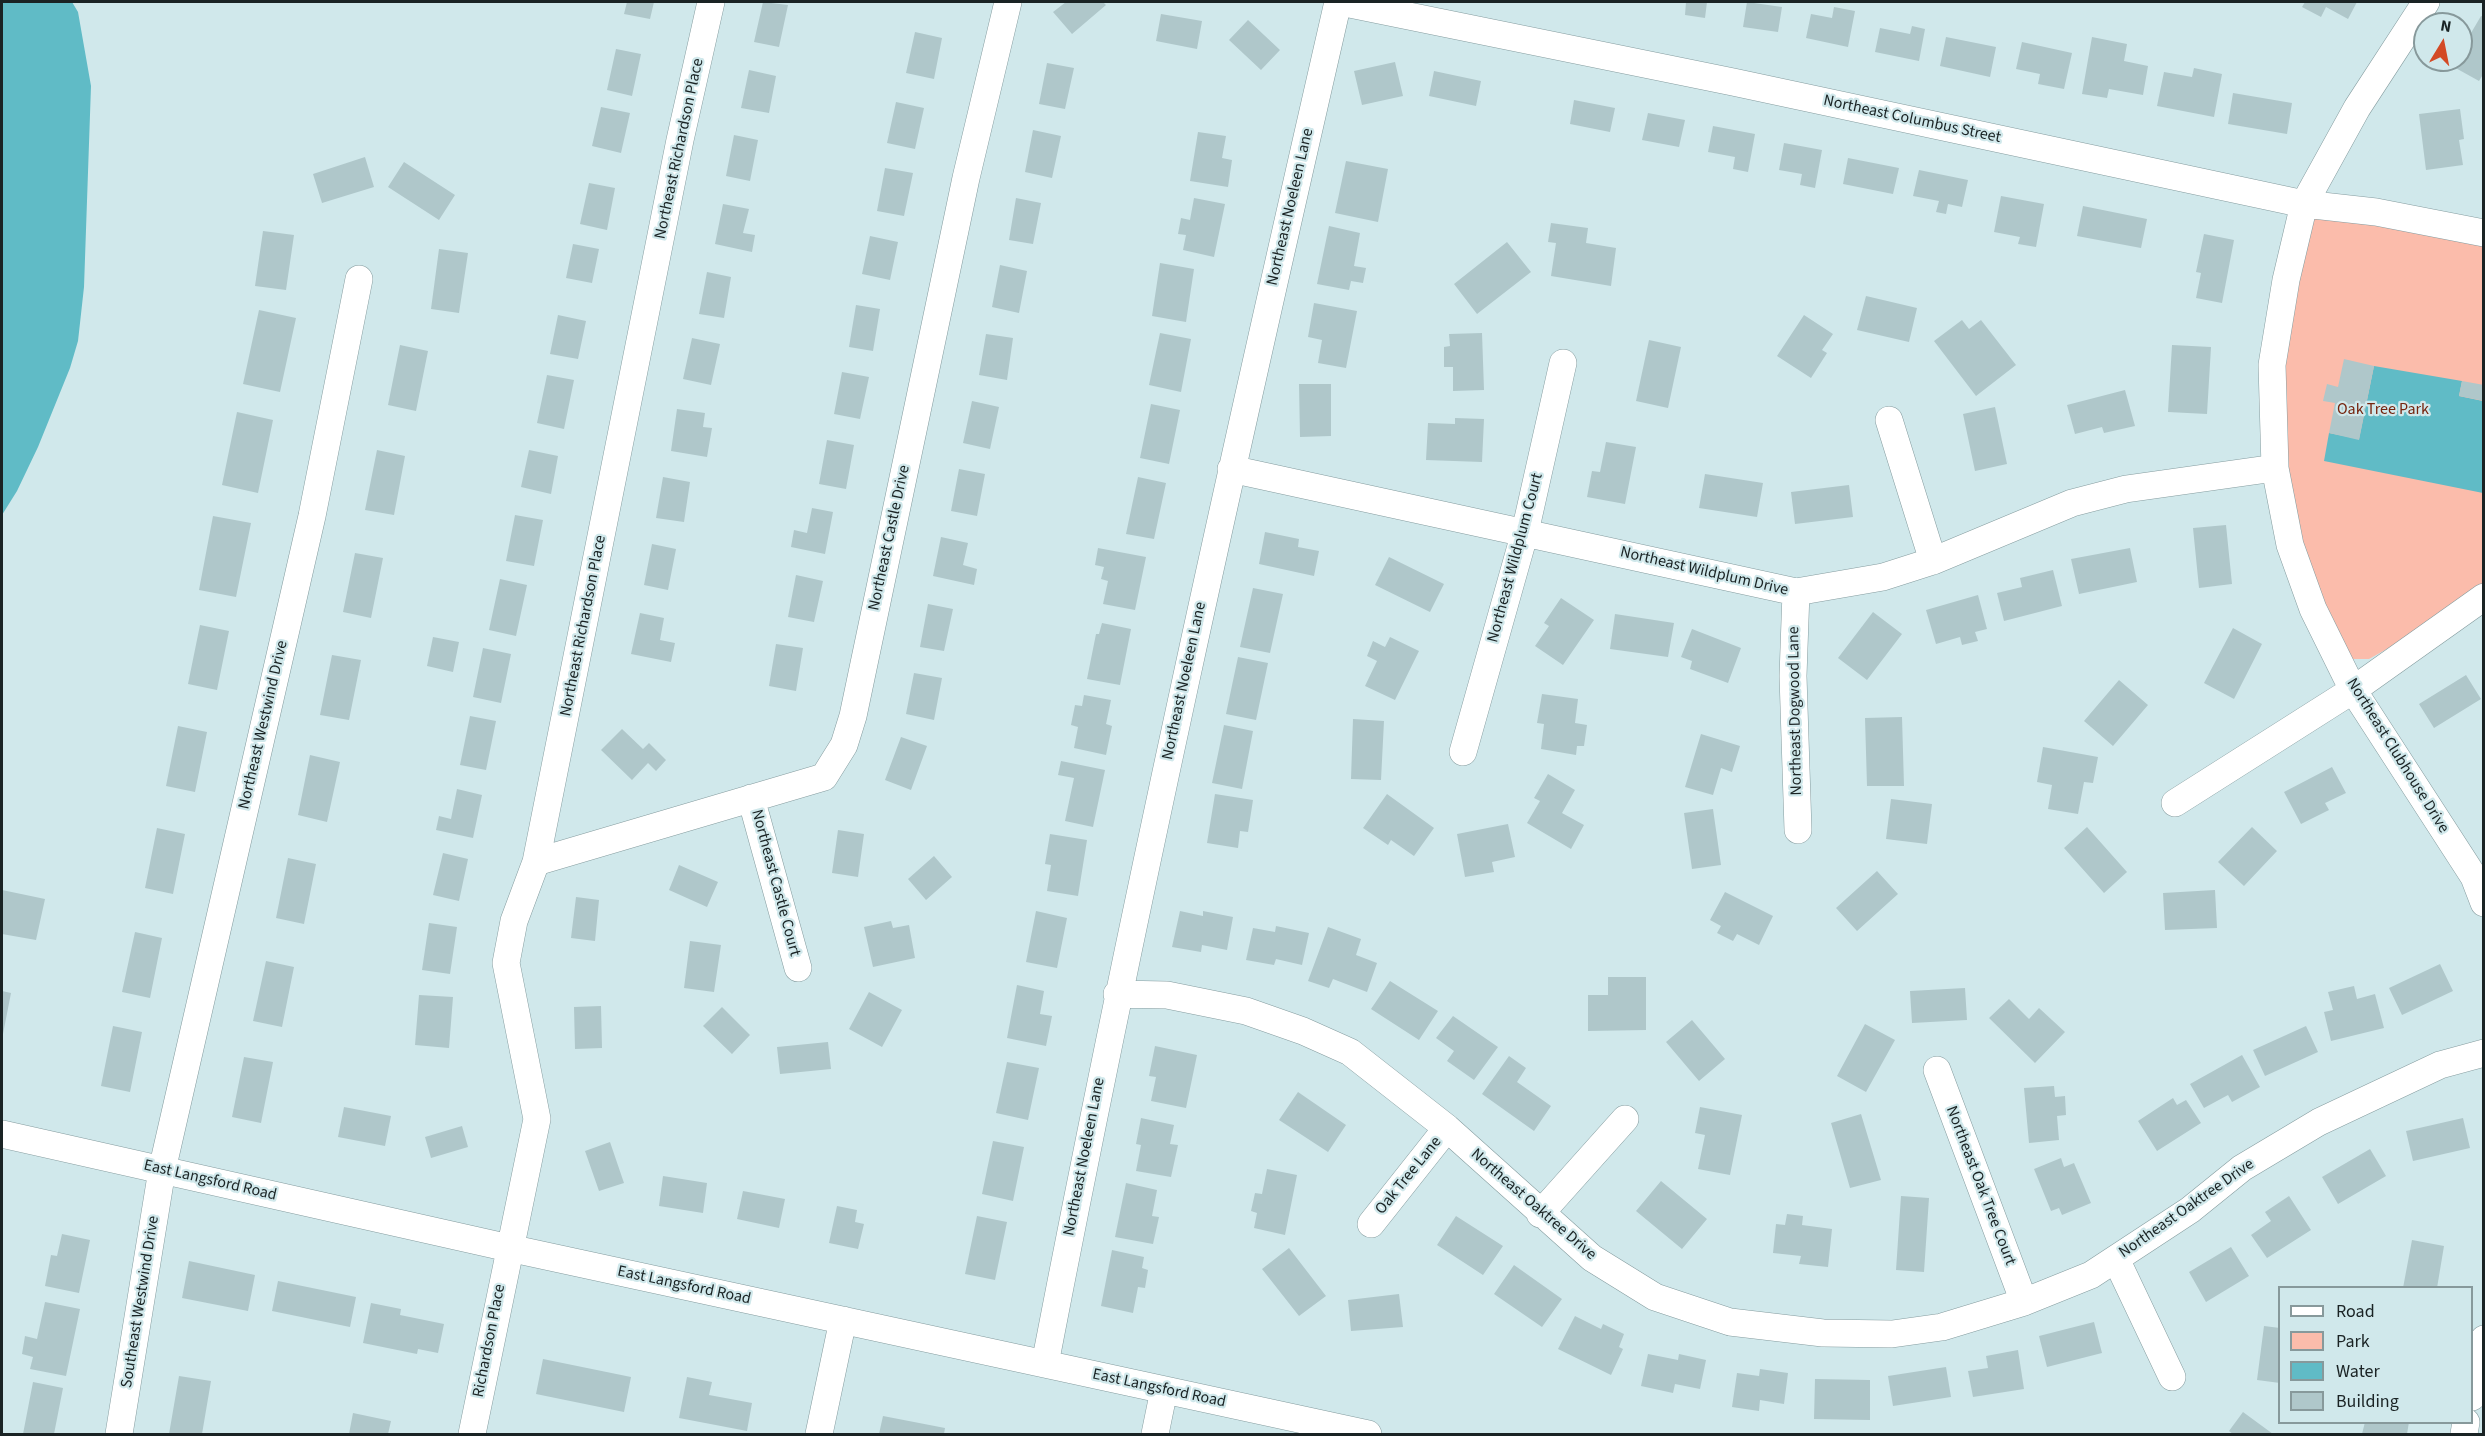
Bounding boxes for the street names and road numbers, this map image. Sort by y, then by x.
street label: Northeast Richardson Place [651,57,709,241]
street label: Northeast Columbus Street [1822,92,2002,148]
street label: Northeast Noeleen Lane [1264,126,1318,288]
street label: Northeast Castle Drive [865,463,915,613]
street label: Northeast Wildplum Court [1484,471,1548,645]
street label: Northeast Richardson Place [557,534,611,718]
street label: Northeast Wildplum Drive [1618,543,1790,601]
street label: Northeast Noeleen Lane [1159,600,1211,762]
street label: Northeast Dogwood Lane [1785,626,1807,796]
street label: Northeast Westwind Drive [235,639,293,811]
street label: Northeast Clubhouse Drive [2341,675,2453,837]
street label: Northeast Castle Court [746,808,804,958]
street label: Northeast Noeleen Lane [1060,1076,1110,1238]
street label: Northeast Oak Tree Court [1941,1104,2019,1268]
street label: Oak Tree Lane [1372,1133,1446,1219]
street label: Northeast Oaktree Drive [1466,1145,1600,1265]
street label: Northeast Oaktree Drive [2116,1155,2258,1263]
street label: East Langsford Road [142,1156,278,1206]
street label: Southeast Westwind Drive [118,1215,164,1389]
street label: East Langsford Road [616,1262,752,1310]
street label: Richardson Place [470,1283,510,1399]
street label: East Langsford Road [1091,1365,1227,1413]

